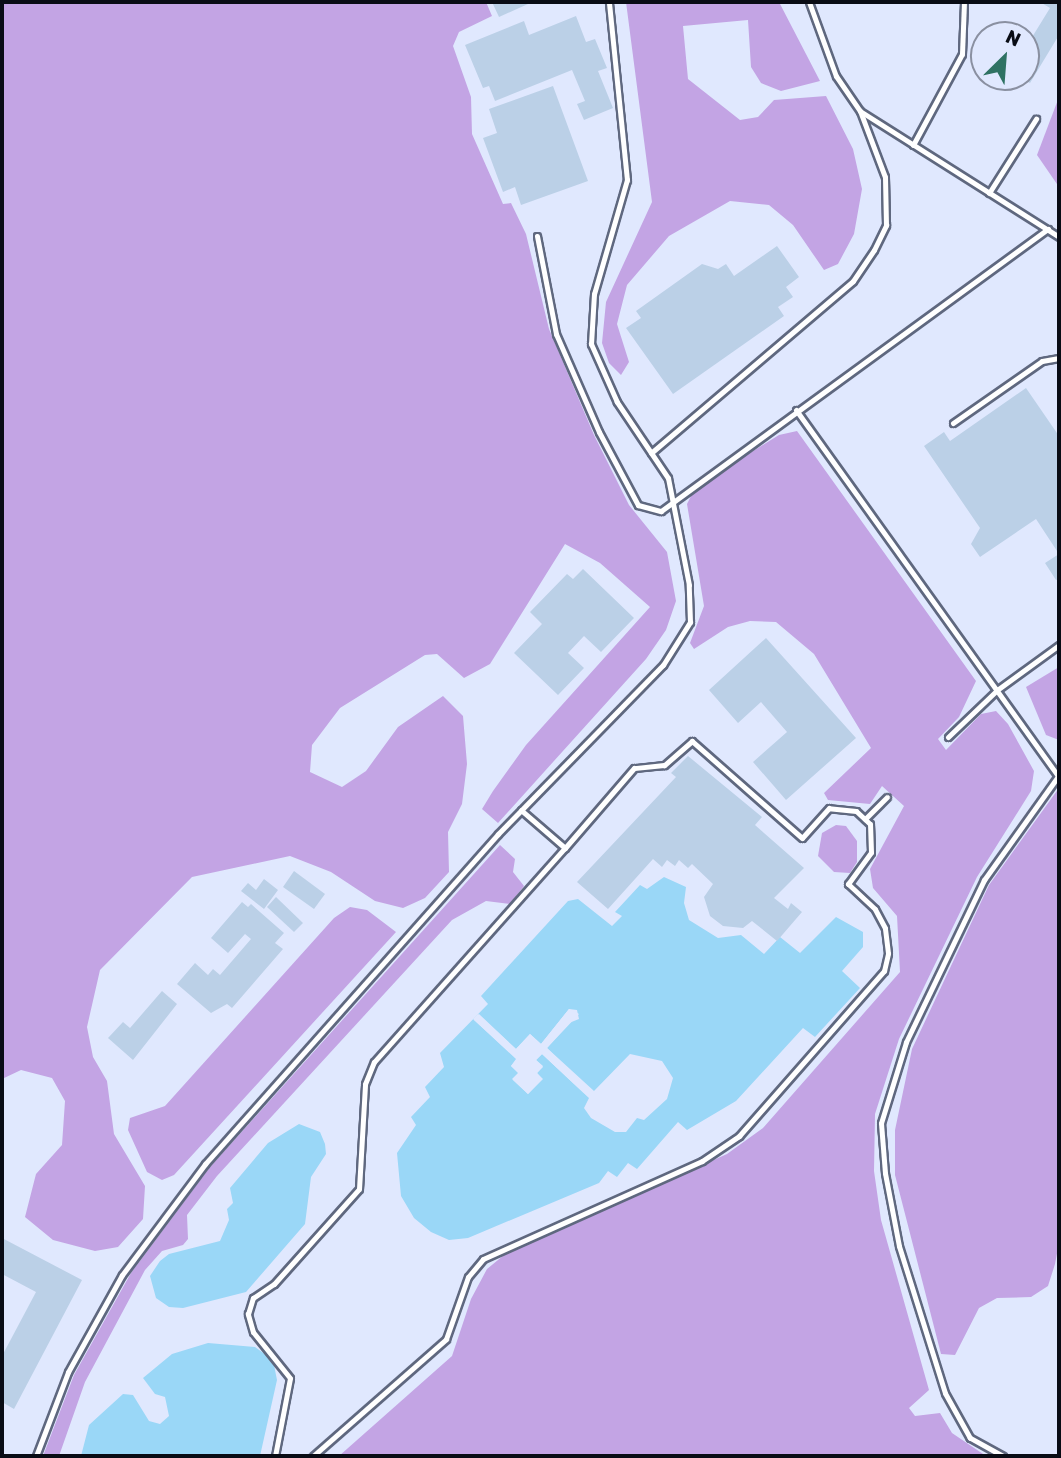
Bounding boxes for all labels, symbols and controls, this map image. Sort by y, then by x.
north arrow [970,21,1040,91]
text: N [1002,25,1024,52]

